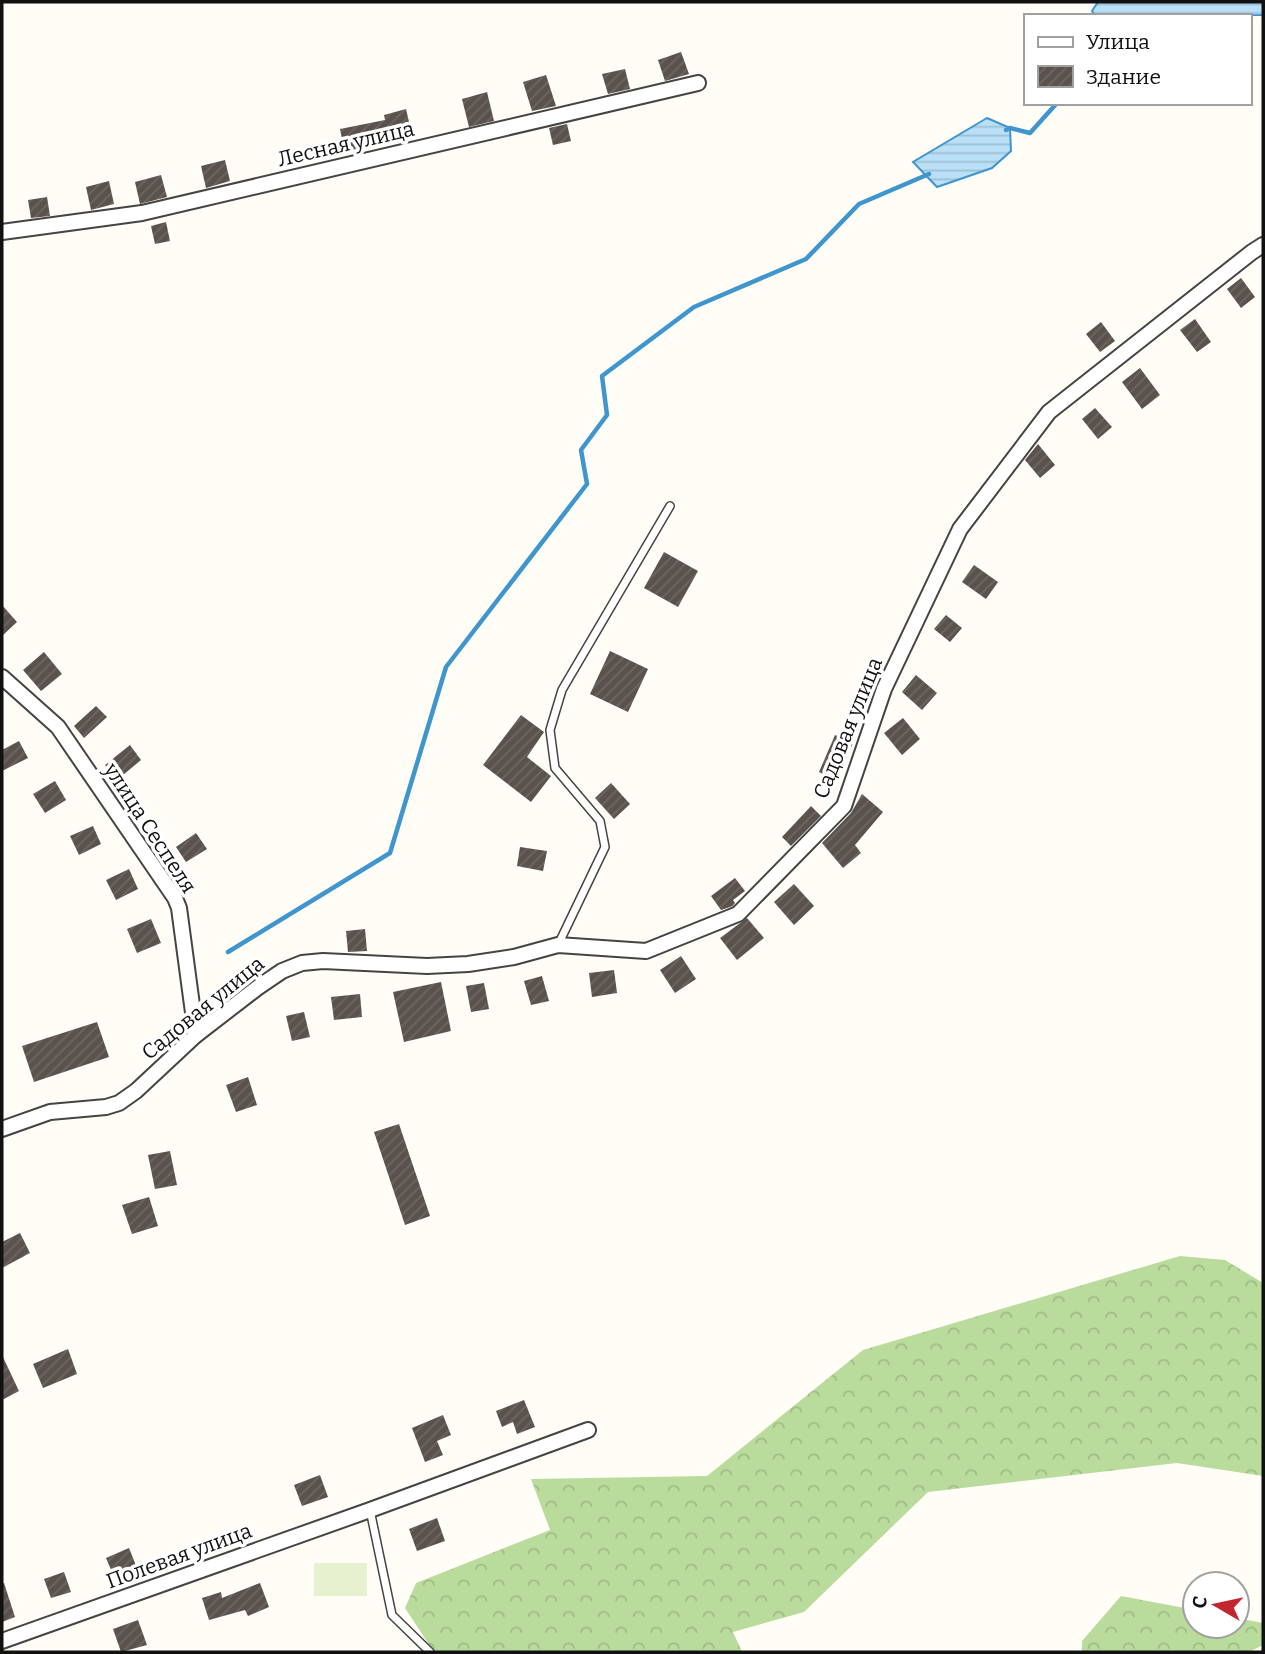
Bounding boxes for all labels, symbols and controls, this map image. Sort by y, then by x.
legend [1024,14,1251,105]
text: Улица [1086,29,1150,55]
text: Здание [1086,64,1161,90]
street label: Лесная улица [275,116,417,172]
street label: Садовая улица [808,653,888,803]
street label: улица Сеспеля [98,757,202,898]
street label: Садовая улица [136,950,270,1065]
street label: Полевая улица [103,1517,256,1594]
north arrow [1181,1570,1251,1640]
text: С [1187,1595,1212,1610]

